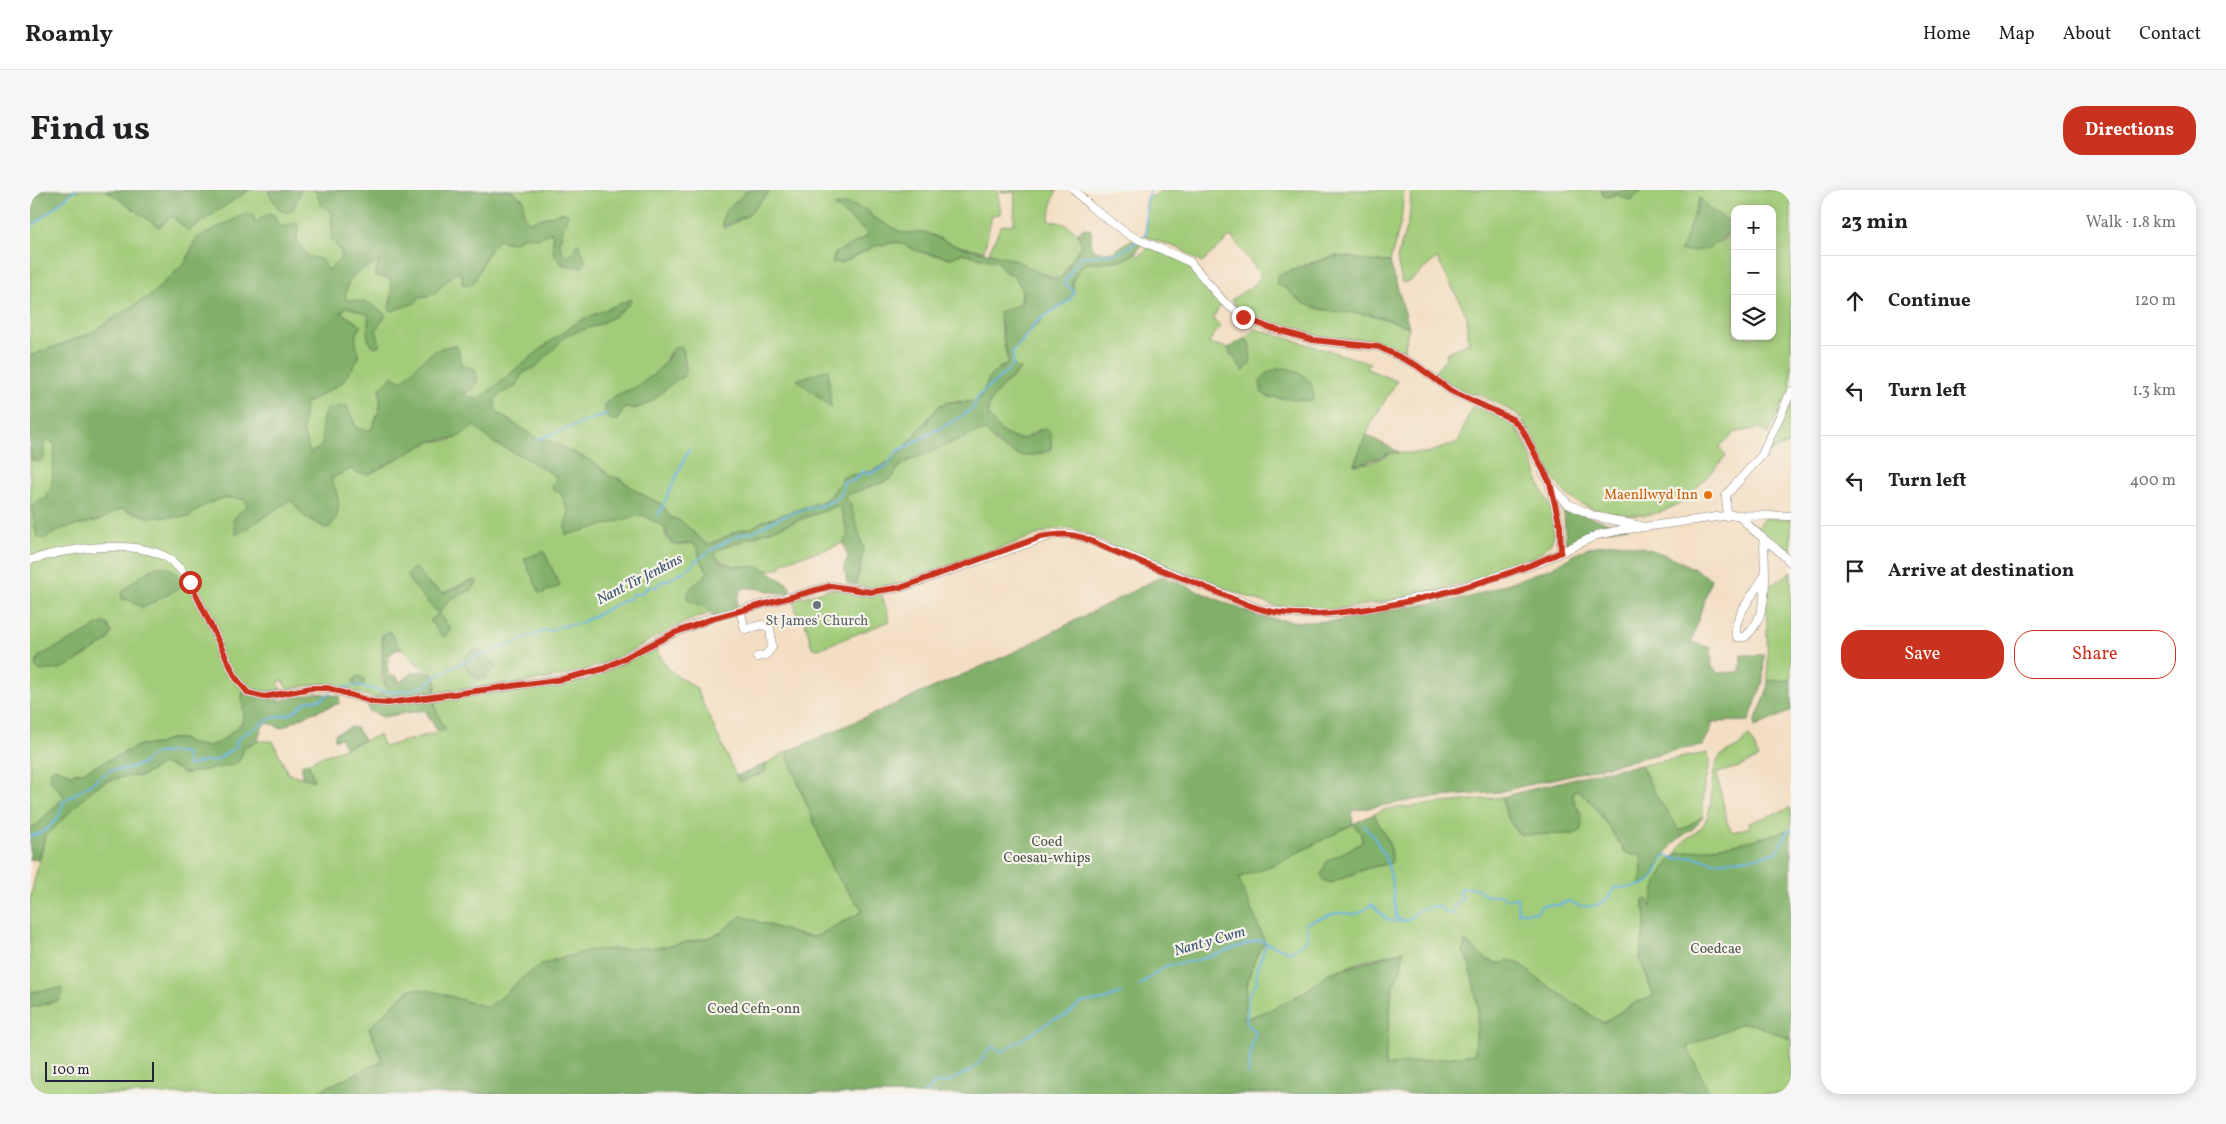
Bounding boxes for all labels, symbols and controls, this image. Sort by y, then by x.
text: Roamly [25,18,113,52]
text: Home [1923,22,1971,47]
text: Map [1999,22,2035,47]
text: About [2063,22,2111,47]
text: Contact [2139,22,2201,47]
text: Find us [30,106,150,154]
button: Directions [2063,106,2196,155]
map controls [1731,205,1776,340]
button: + [1731,205,1776,250]
text: 23 min [1841,208,1908,237]
text: Walk · 1.8 km [2086,212,2176,234]
button: − [1731,250,1776,295]
icon: ahead [1841,287,1869,315]
text: Continue [1888,288,1971,314]
text: 120 m [2134,290,2176,312]
button: layers [1731,295,1776,340]
route end [1232,306,1255,329]
icon: left [1841,377,1869,405]
text: Turn left [1888,378,1967,404]
text: 1.3 km [2132,380,2176,402]
icon: left [1841,467,1869,495]
text: Turn left [1888,468,1967,494]
text: 400 m [2130,470,2176,492]
place label: Maenllwyd Inn [1604,486,1698,505]
marker: Maenllwyd Inn [1702,489,1714,501]
water label: Nant Tir Jenkins [593,549,687,611]
icon: arrive [1841,557,1869,585]
text: Arrive at destination [1888,558,2074,584]
route start [179,571,202,594]
marker: St James' Church [811,599,823,611]
place label: St James' Church [766,612,868,631]
button: Save [1841,630,2004,679]
button: Share [2014,630,2176,679]
park label: Coed Coesau-whips [1004,833,1090,868]
water label: Nant y Cwm [1172,922,1249,962]
park label: Coedcae [1691,940,1742,959]
park label: Coed Cefn-onn [708,1000,800,1019]
scale bar [45,1059,154,1082]
text: 100 m [52,1061,90,1080]

